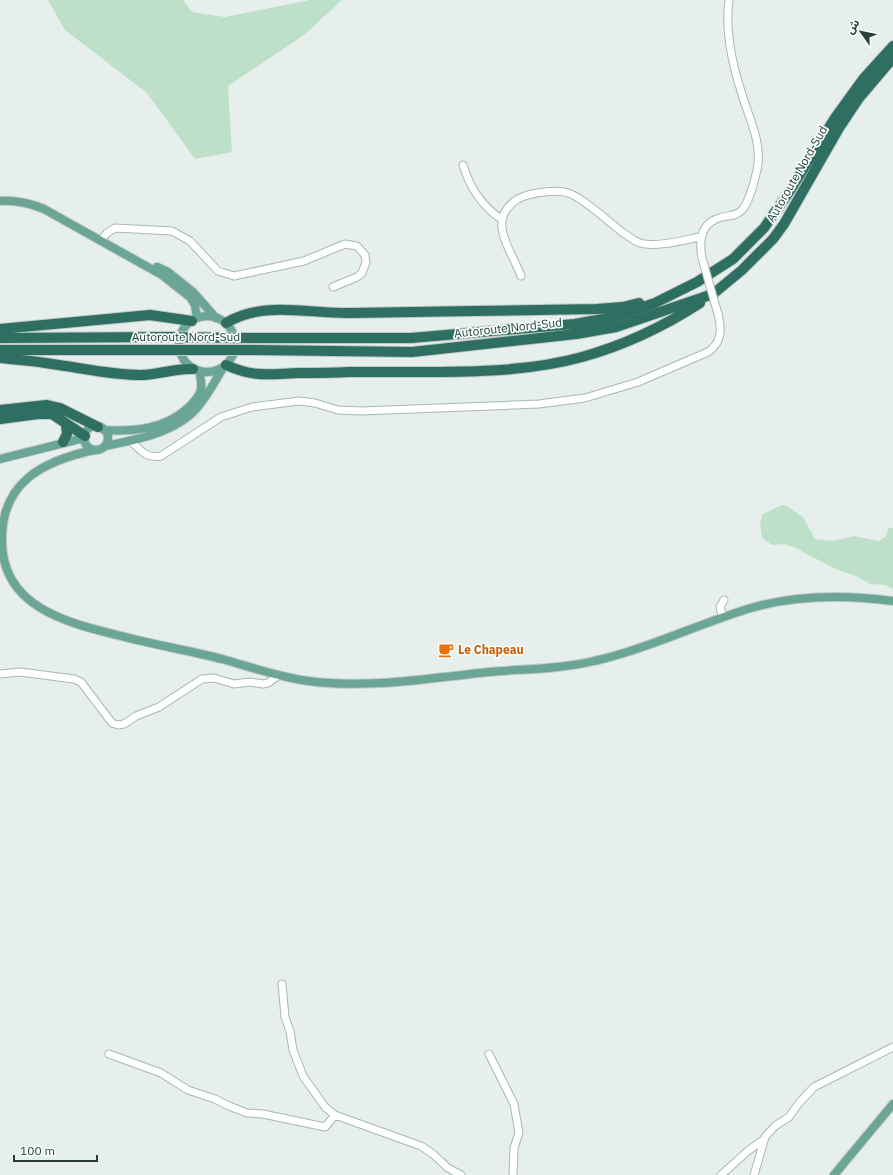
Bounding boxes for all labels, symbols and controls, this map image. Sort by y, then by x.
north arrow [841,12,881,52]
text: ش [843,16,863,37]
street label: Autoroute Nord-Sud [763,123,830,225]
street label: Autoroute Nord-Sud [453,314,563,341]
street label: Autoroute Nord-Sud [132,329,240,344]
cafe icon: Le Chapeau [437,641,455,659]
place label: Le Chapeau [458,642,524,657]
scale bar [14,1137,97,1163]
text: 100 m [20,1143,55,1158]

